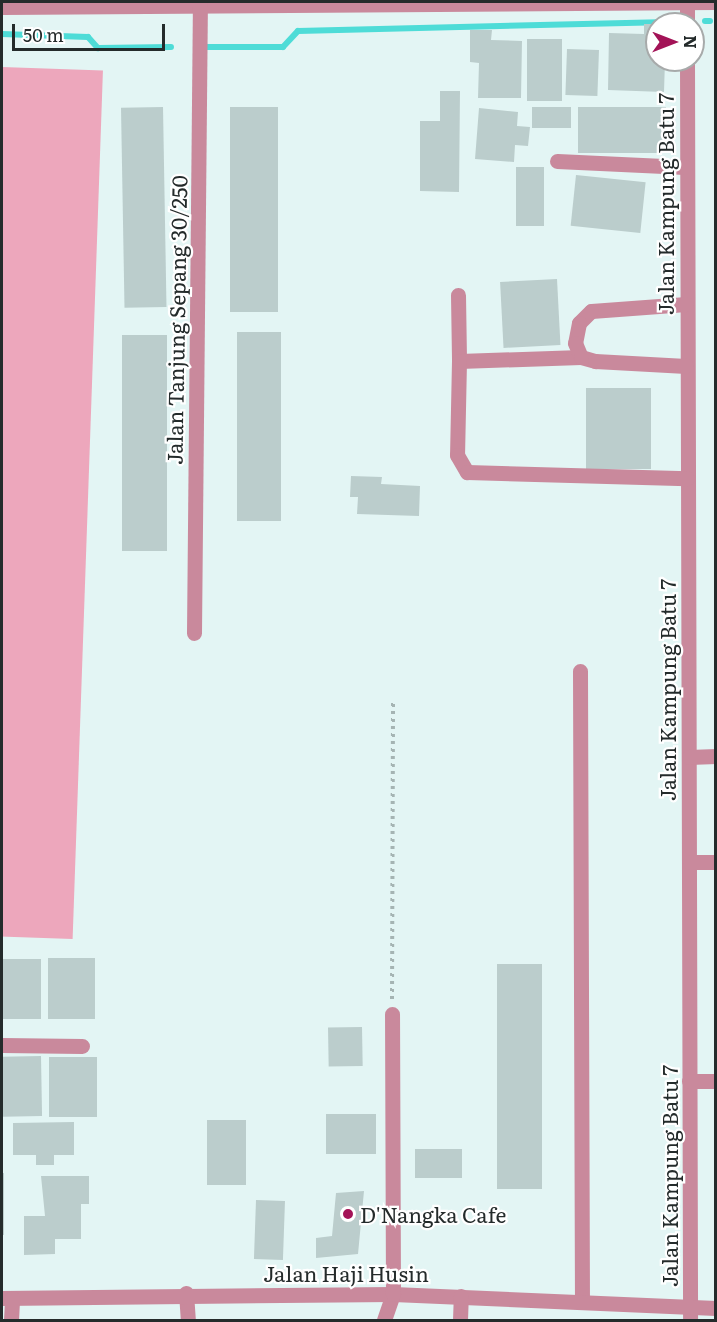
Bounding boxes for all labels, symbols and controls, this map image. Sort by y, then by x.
scale bar [15,12,168,50]
north arrow [645,12,705,72]
text: 50 m [23,21,64,48]
text: N [679,35,703,49]
street label: Jalan Kampung Batu 7 [652,93,678,315]
street label: Jalan Tanjung Sepang 30/250 [161,175,191,465]
street label: Jalan Kampung Batu 7 [654,579,680,801]
street label: Jalan Kampung Batu 7 [656,1065,682,1287]
place label: D'Nangka Cafe [360,1201,506,1227]
marker: D'Nangka Cafe [341,1207,355,1221]
street label: Jalan Haji Husin [263,1260,429,1286]

